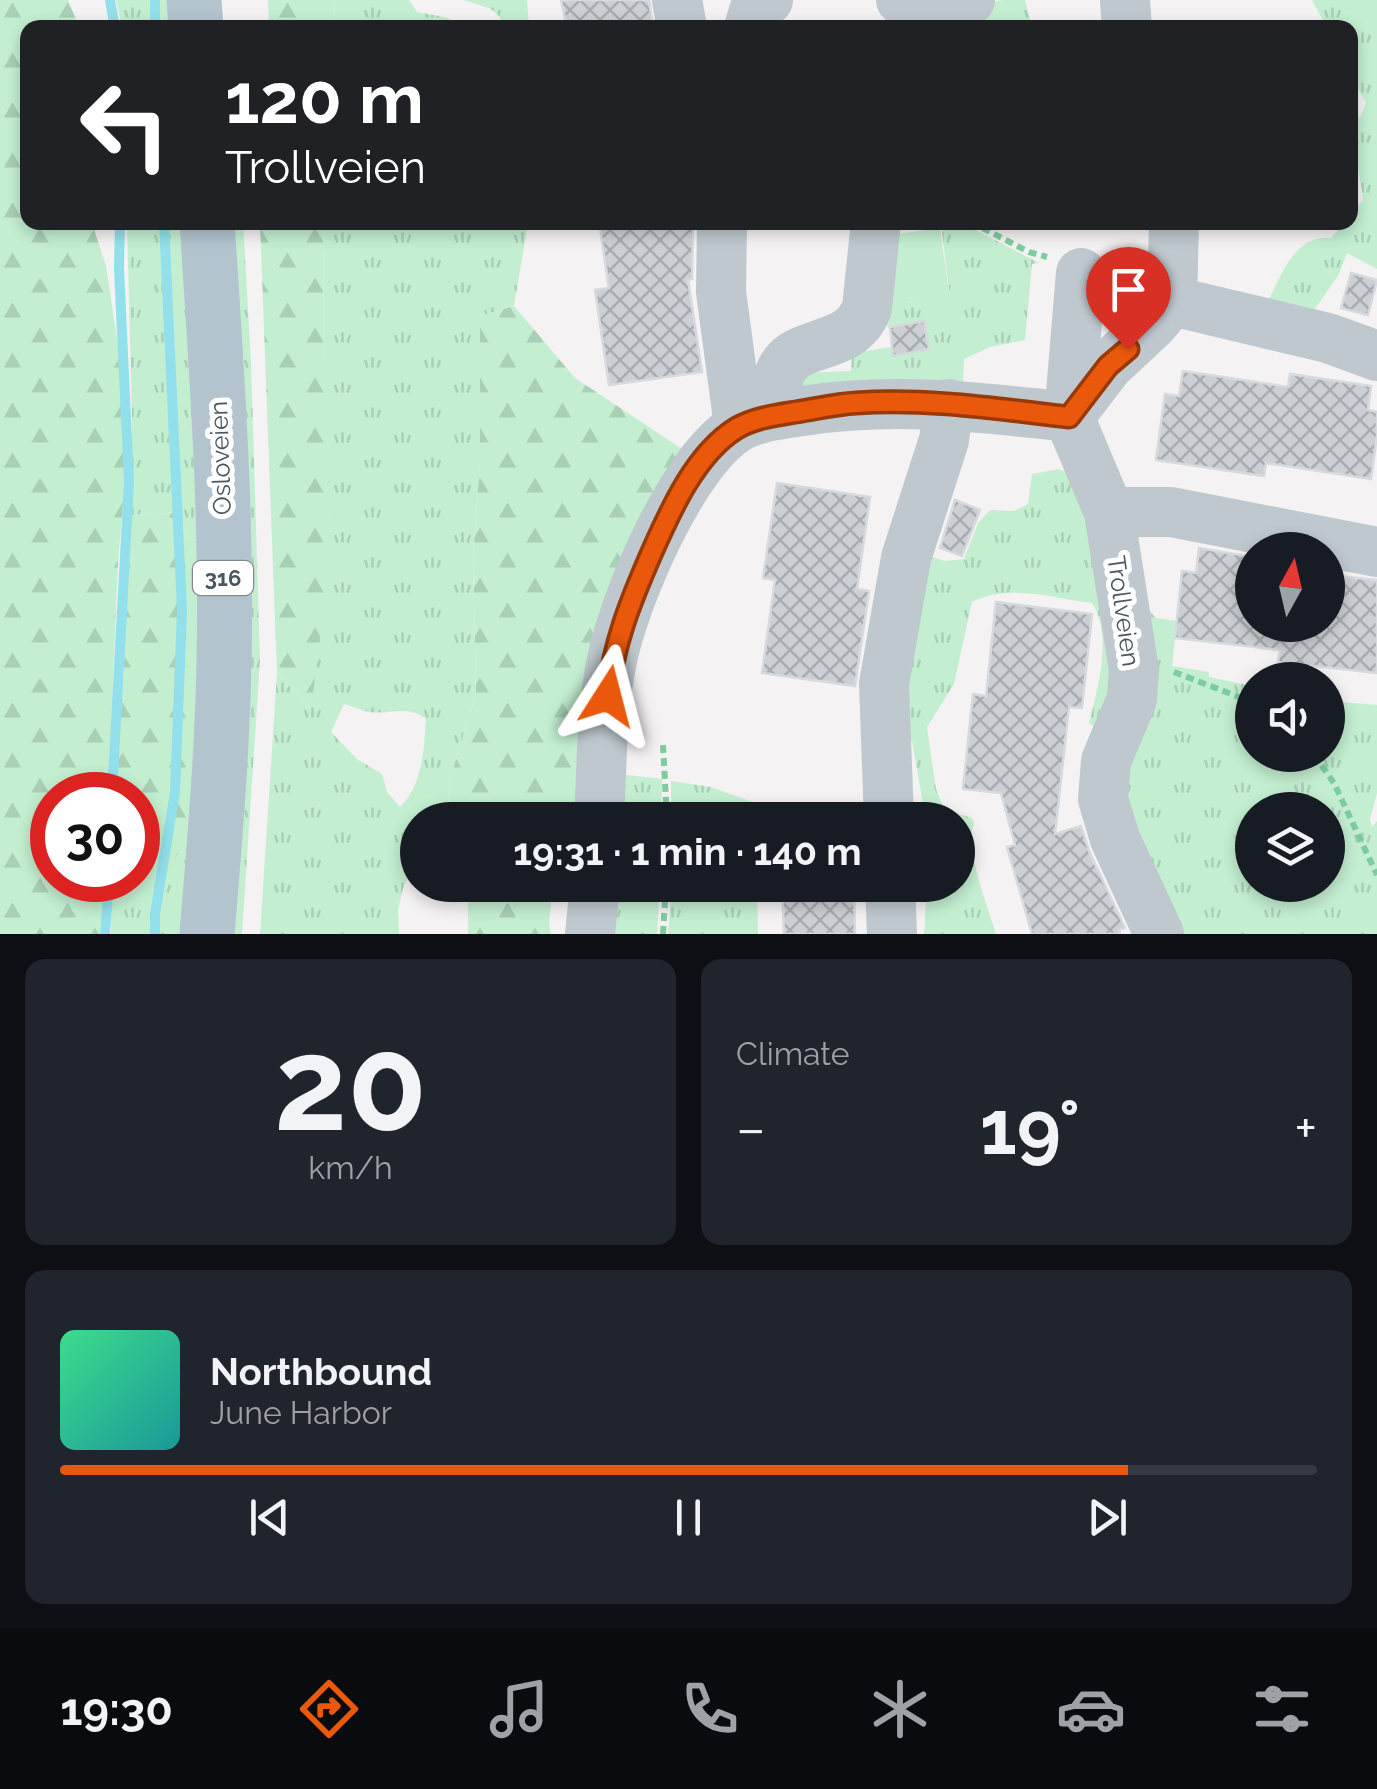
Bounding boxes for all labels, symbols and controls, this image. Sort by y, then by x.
text: 120 m [225,57,424,139]
icon: left [60,60,190,190]
text: Trollveien [225,141,426,194]
pin [1086,247,1171,350]
icon: arrive [1101,262,1156,317]
street label: Osloveien [203,400,237,516]
north arrow [1235,532,1345,642]
map controls [1235,532,1345,902]
street label: Trollveien [1101,554,1147,668]
road number: 316 [193,561,253,595]
position arrow [556,644,660,748]
button: sound [1235,662,1345,772]
speed limit sign: 30 [30,772,160,902]
button: layers [1235,792,1345,902]
text: 19:31 · 1 min · 140 m [513,829,862,874]
text: 20 [274,1008,427,1160]
text: Climate [736,1035,850,1072]
text: 19° [980,1083,1080,1172]
text: − [736,1096,766,1161]
text: + [1294,1096,1317,1161]
text: km/h [308,1149,393,1186]
text: Northbound [210,1349,432,1394]
text: June Harbor [210,1394,392,1431]
icon: previous [242,1490,297,1545]
icon: pause [661,1490,716,1545]
icon: next [1080,1490,1135,1545]
icon: directions [294,1674,364,1744]
icon: music [484,1674,554,1744]
icon: phone [675,1674,745,1744]
icon: climate [865,1674,935,1744]
icon: car [1056,1674,1126,1744]
icon: filters [1247,1674,1317,1744]
text: 19:30 [60,1683,173,1736]

